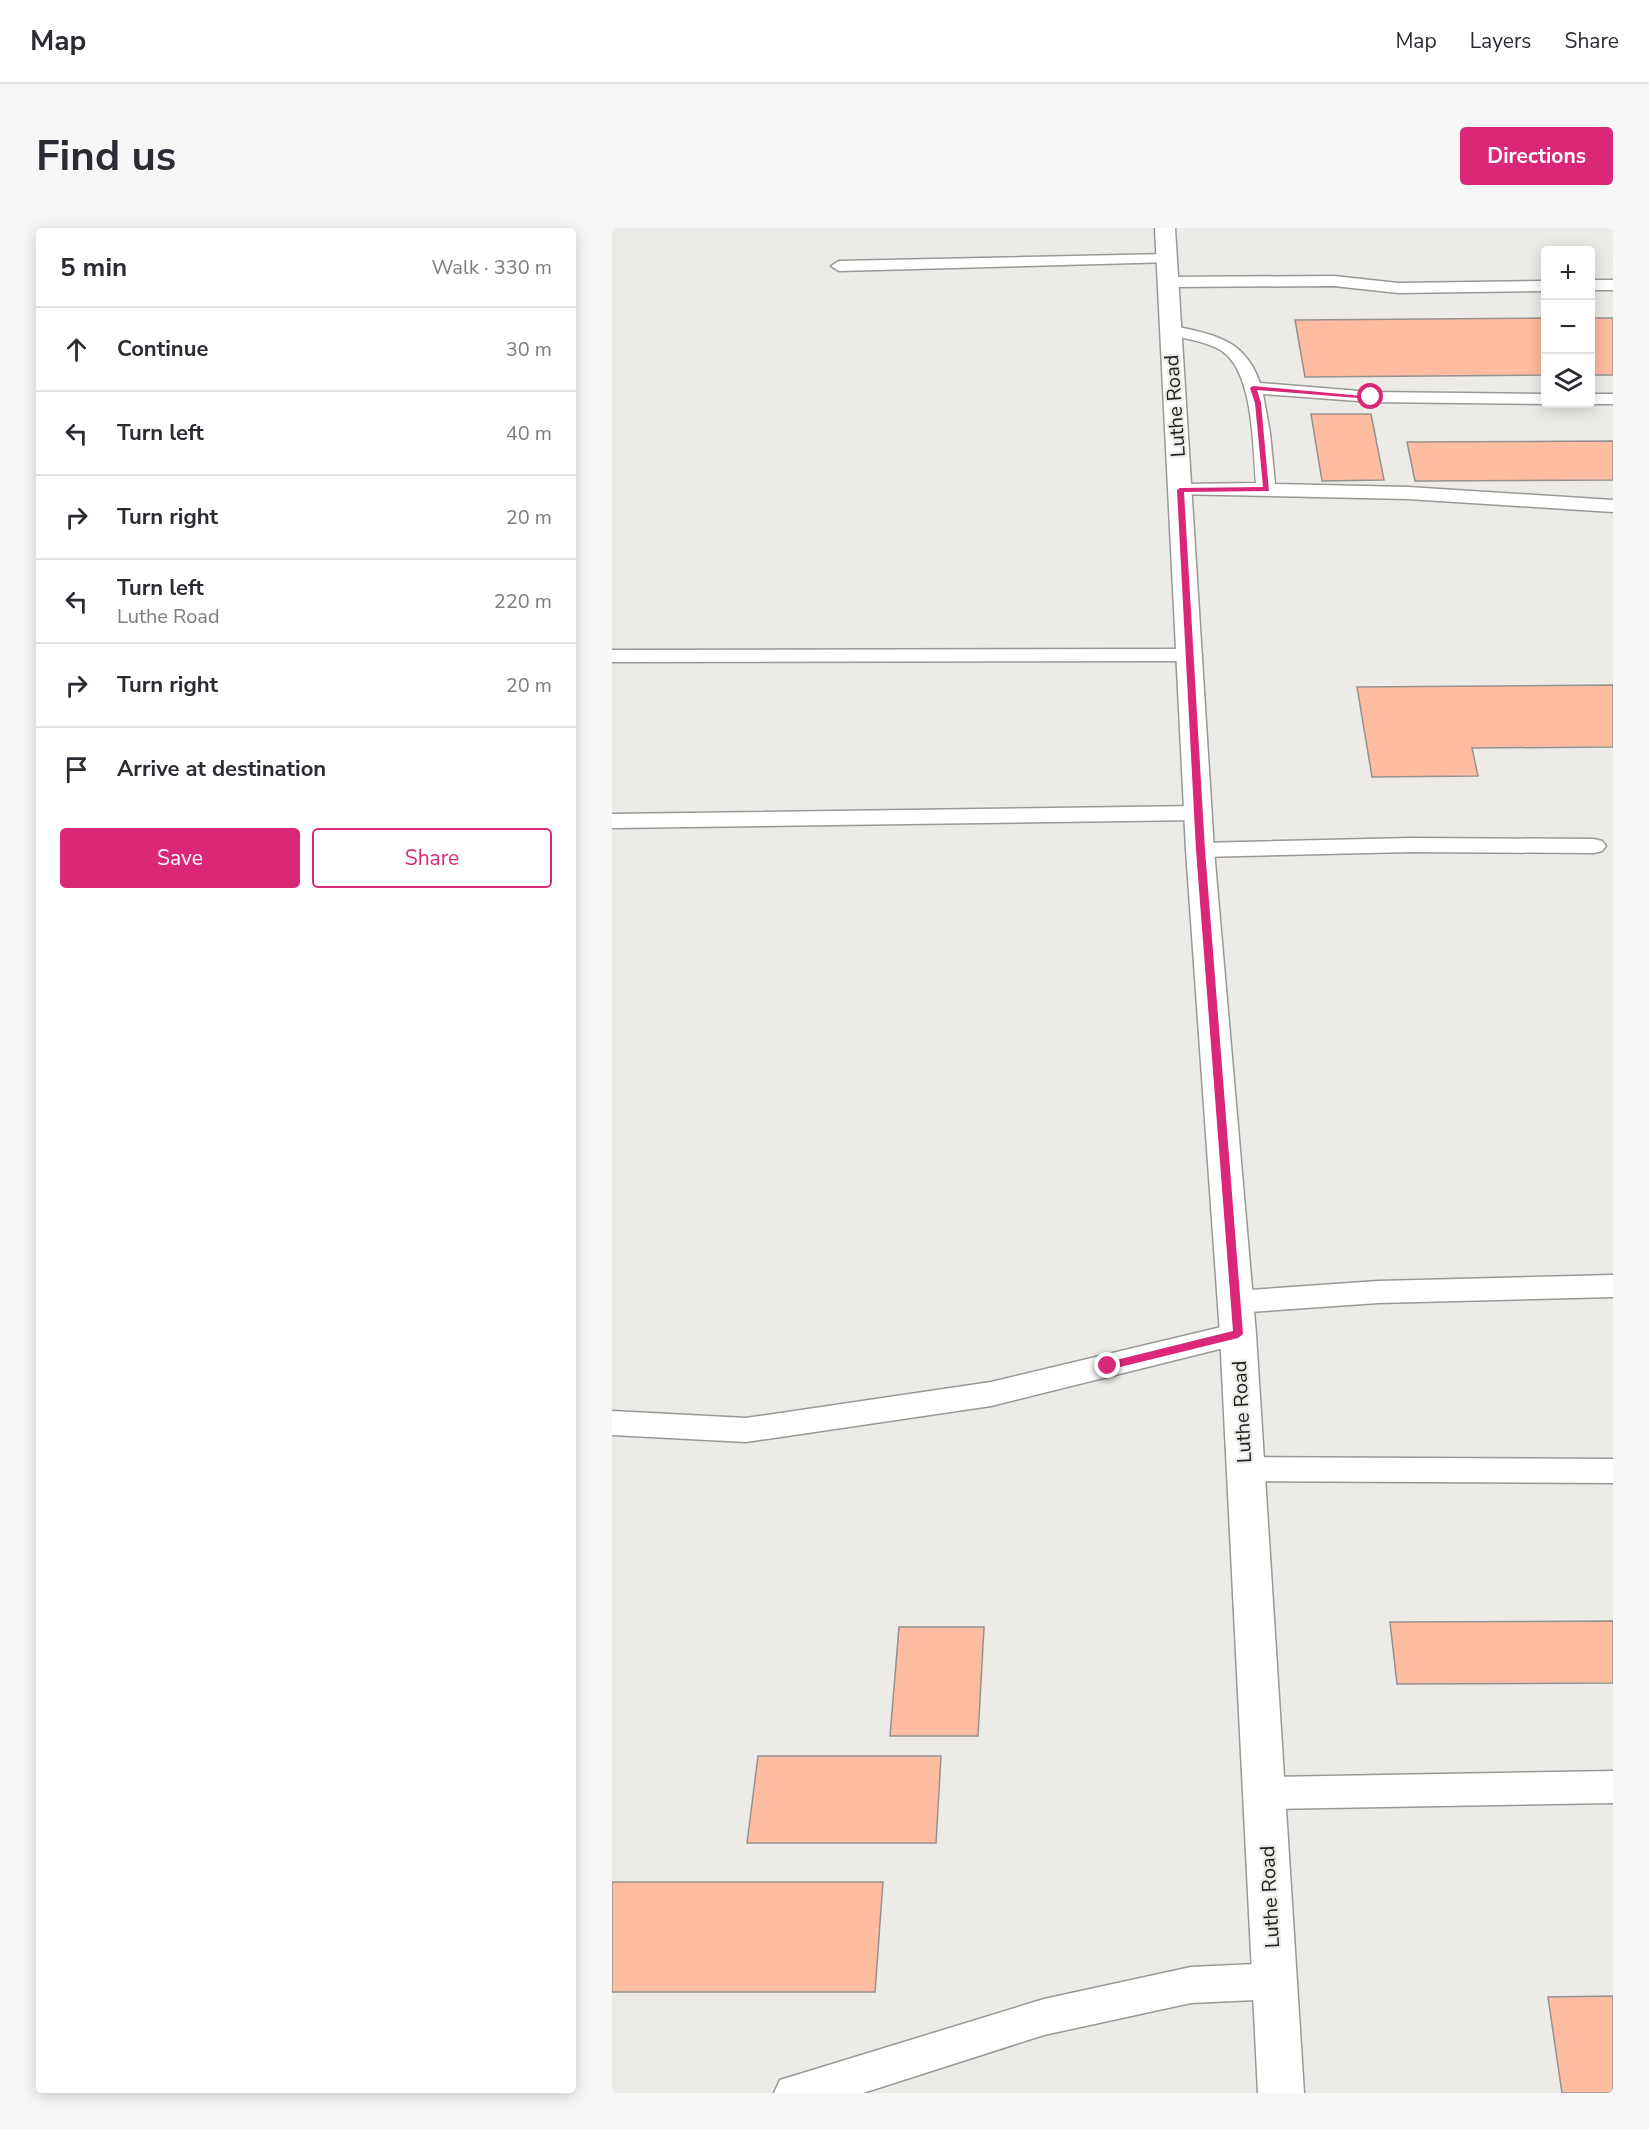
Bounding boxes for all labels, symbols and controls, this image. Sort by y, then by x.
text: Map [30,22,86,60]
text: Map [1395,27,1437,55]
text: Layers [1470,27,1531,55]
text: Share [1564,27,1619,55]
button: Directions [1460,127,1613,185]
text: Find us [36,128,176,185]
map controls [1541,246,1595,408]
button: + [1541,246,1595,300]
text: 5 min [60,250,127,285]
text: Walk · 330 m [432,254,552,281]
button: − [1541,300,1595,354]
icon: ahead [60,333,93,366]
text: Continue [117,334,208,364]
text: 30 m [506,336,552,363]
street label: Luthe Road [1158,354,1192,458]
button: layers [1541,354,1595,408]
route start [1357,383,1383,409]
icon: left [60,417,93,450]
text: Turn left [117,418,204,448]
text: 40 m [506,420,552,447]
icon: right [60,501,93,534]
text: Turn right [117,502,218,532]
text: 20 m [506,504,552,531]
text: Turn left [117,573,204,603]
icon: left [60,585,93,618]
text: 220 m [494,588,552,615]
text: Luthe Road [117,603,220,630]
icon: right [60,669,93,702]
text: Turn right [117,670,218,700]
text: 20 m [506,672,552,699]
icon: arrive [60,753,93,786]
text: Arrive at destination [117,754,326,784]
button: Save [60,828,300,888]
button: Share [312,828,552,888]
route end [1094,1352,1120,1378]
street label: Luthe Road [1226,1360,1258,1464]
street label: Luthe Road [1254,1845,1286,1949]

